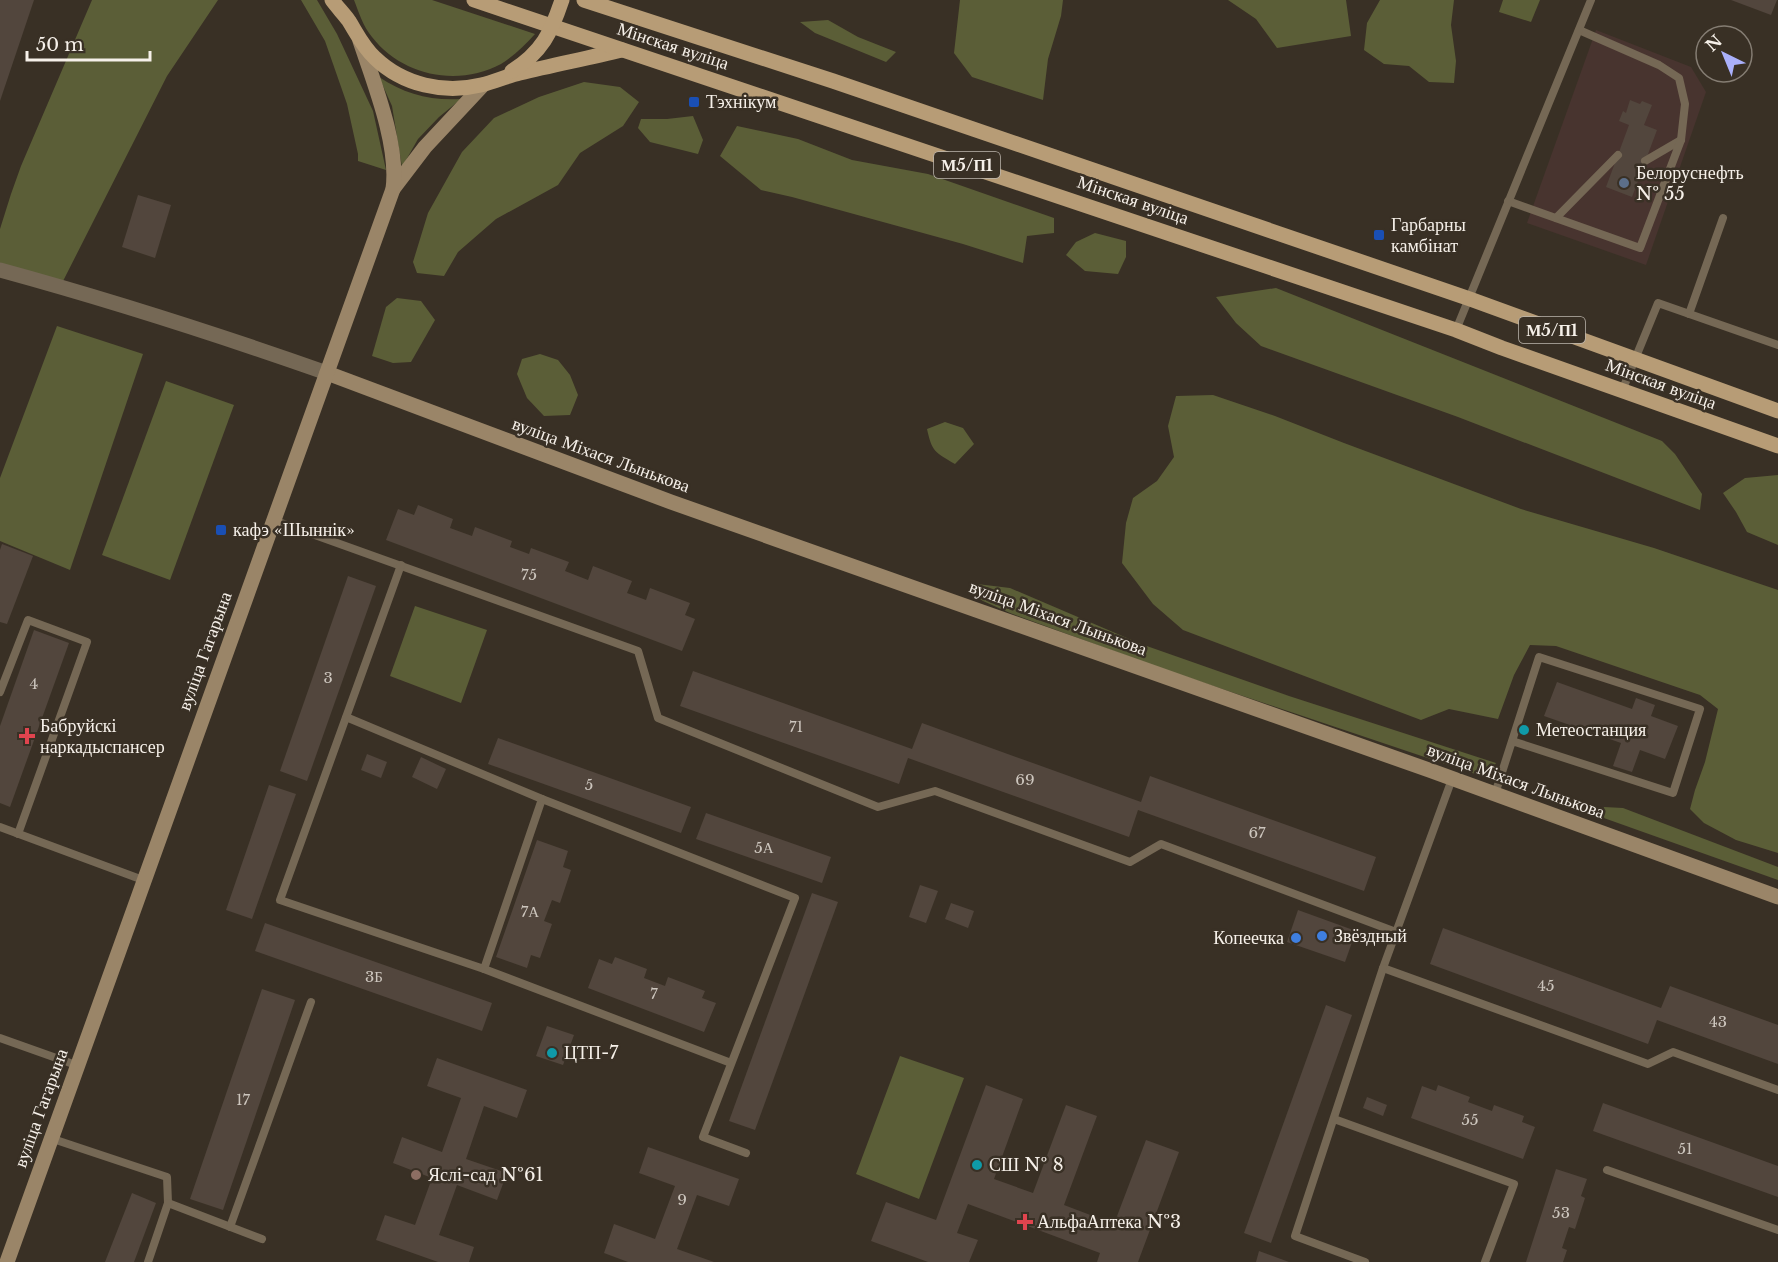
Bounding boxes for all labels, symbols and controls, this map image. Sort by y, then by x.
street label: Мінская вуліца [614,18,732,74]
scale bar [27,24,150,62]
north arrow [1694,24,1754,84]
text: N [1701,31,1726,55]
text: 50 m [36,34,84,56]
place label: Тэхнікум [706,91,776,113]
marker: Тэхнікум [687,95,701,109]
road number: М5/П1 [934,152,1000,178]
place label: Белоруснефть № 55 [1636,162,1744,205]
street label: Мінская вуліца [1074,171,1192,229]
marker: Белоруснефть № 55 [1617,176,1631,190]
place label: Гарбарны камбінат [1391,214,1466,257]
marker: Гарбарны камбінат [1372,228,1386,242]
road number: М5/П1 [1519,317,1585,343]
street label: Мінская вуліца [1603,354,1719,414]
street label: вуліца Міхася Лынькова [509,413,693,497]
place label: кафэ «Шыннік» [233,519,355,541]
marker: кафэ «Шыннік» [214,523,228,537]
house number: 75 [521,565,537,584]
street label: вуліца Міхася Лынькова [966,576,1150,660]
street label: вуліца Гагарына [173,589,237,713]
house number: 3 [323,668,333,687]
house number: 4 [30,674,38,693]
place label: Бабруйскі наркадыспансер [40,715,165,758]
house number: 71 [789,717,803,736]
place label: Метеостанция [1536,719,1646,741]
marker: Метеостанция [1517,723,1531,737]
marker: Бабруйскі наркадыспансер [18,727,36,745]
street label: вуліца Міхася Лынькова [1424,739,1608,823]
house number: 69 [1015,770,1035,789]
house number: 5 [585,775,593,794]
house number: 67 [1248,823,1266,842]
house number: 5А [754,838,774,857]
house number: 7А [521,902,539,921]
place label: Звёздный [1334,925,1407,947]
place label: Копеечка [1213,927,1284,949]
marker: Звёздный [1315,929,1329,943]
marker: Копеечка [1289,931,1303,945]
house number: 3Б [365,967,383,986]
house number: 45 [1537,976,1555,995]
house number: 7 [650,984,658,1003]
house number: 43 [1709,1012,1727,1031]
place label: ЦТП-7 [564,1042,619,1064]
street label: вуліца Гагарына [9,1046,73,1170]
marker: ЦТП-7 [545,1046,559,1060]
house number: 17 [236,1090,251,1109]
house number: 55 [1461,1110,1479,1129]
house number: 51 [1677,1139,1693,1158]
place label: СШ № 8 [989,1154,1064,1176]
marker: СШ № 8 [970,1158,984,1172]
place label: Яслі-сад №61 [428,1164,544,1186]
marker: Яслі-сад №61 [409,1168,423,1182]
house number: 9 [677,1190,687,1209]
house number: 53 [1552,1203,1570,1222]
place label: АльфаАптека №3 [1037,1211,1181,1233]
marker: АльфаАптека №3 [1018,1215,1032,1229]

